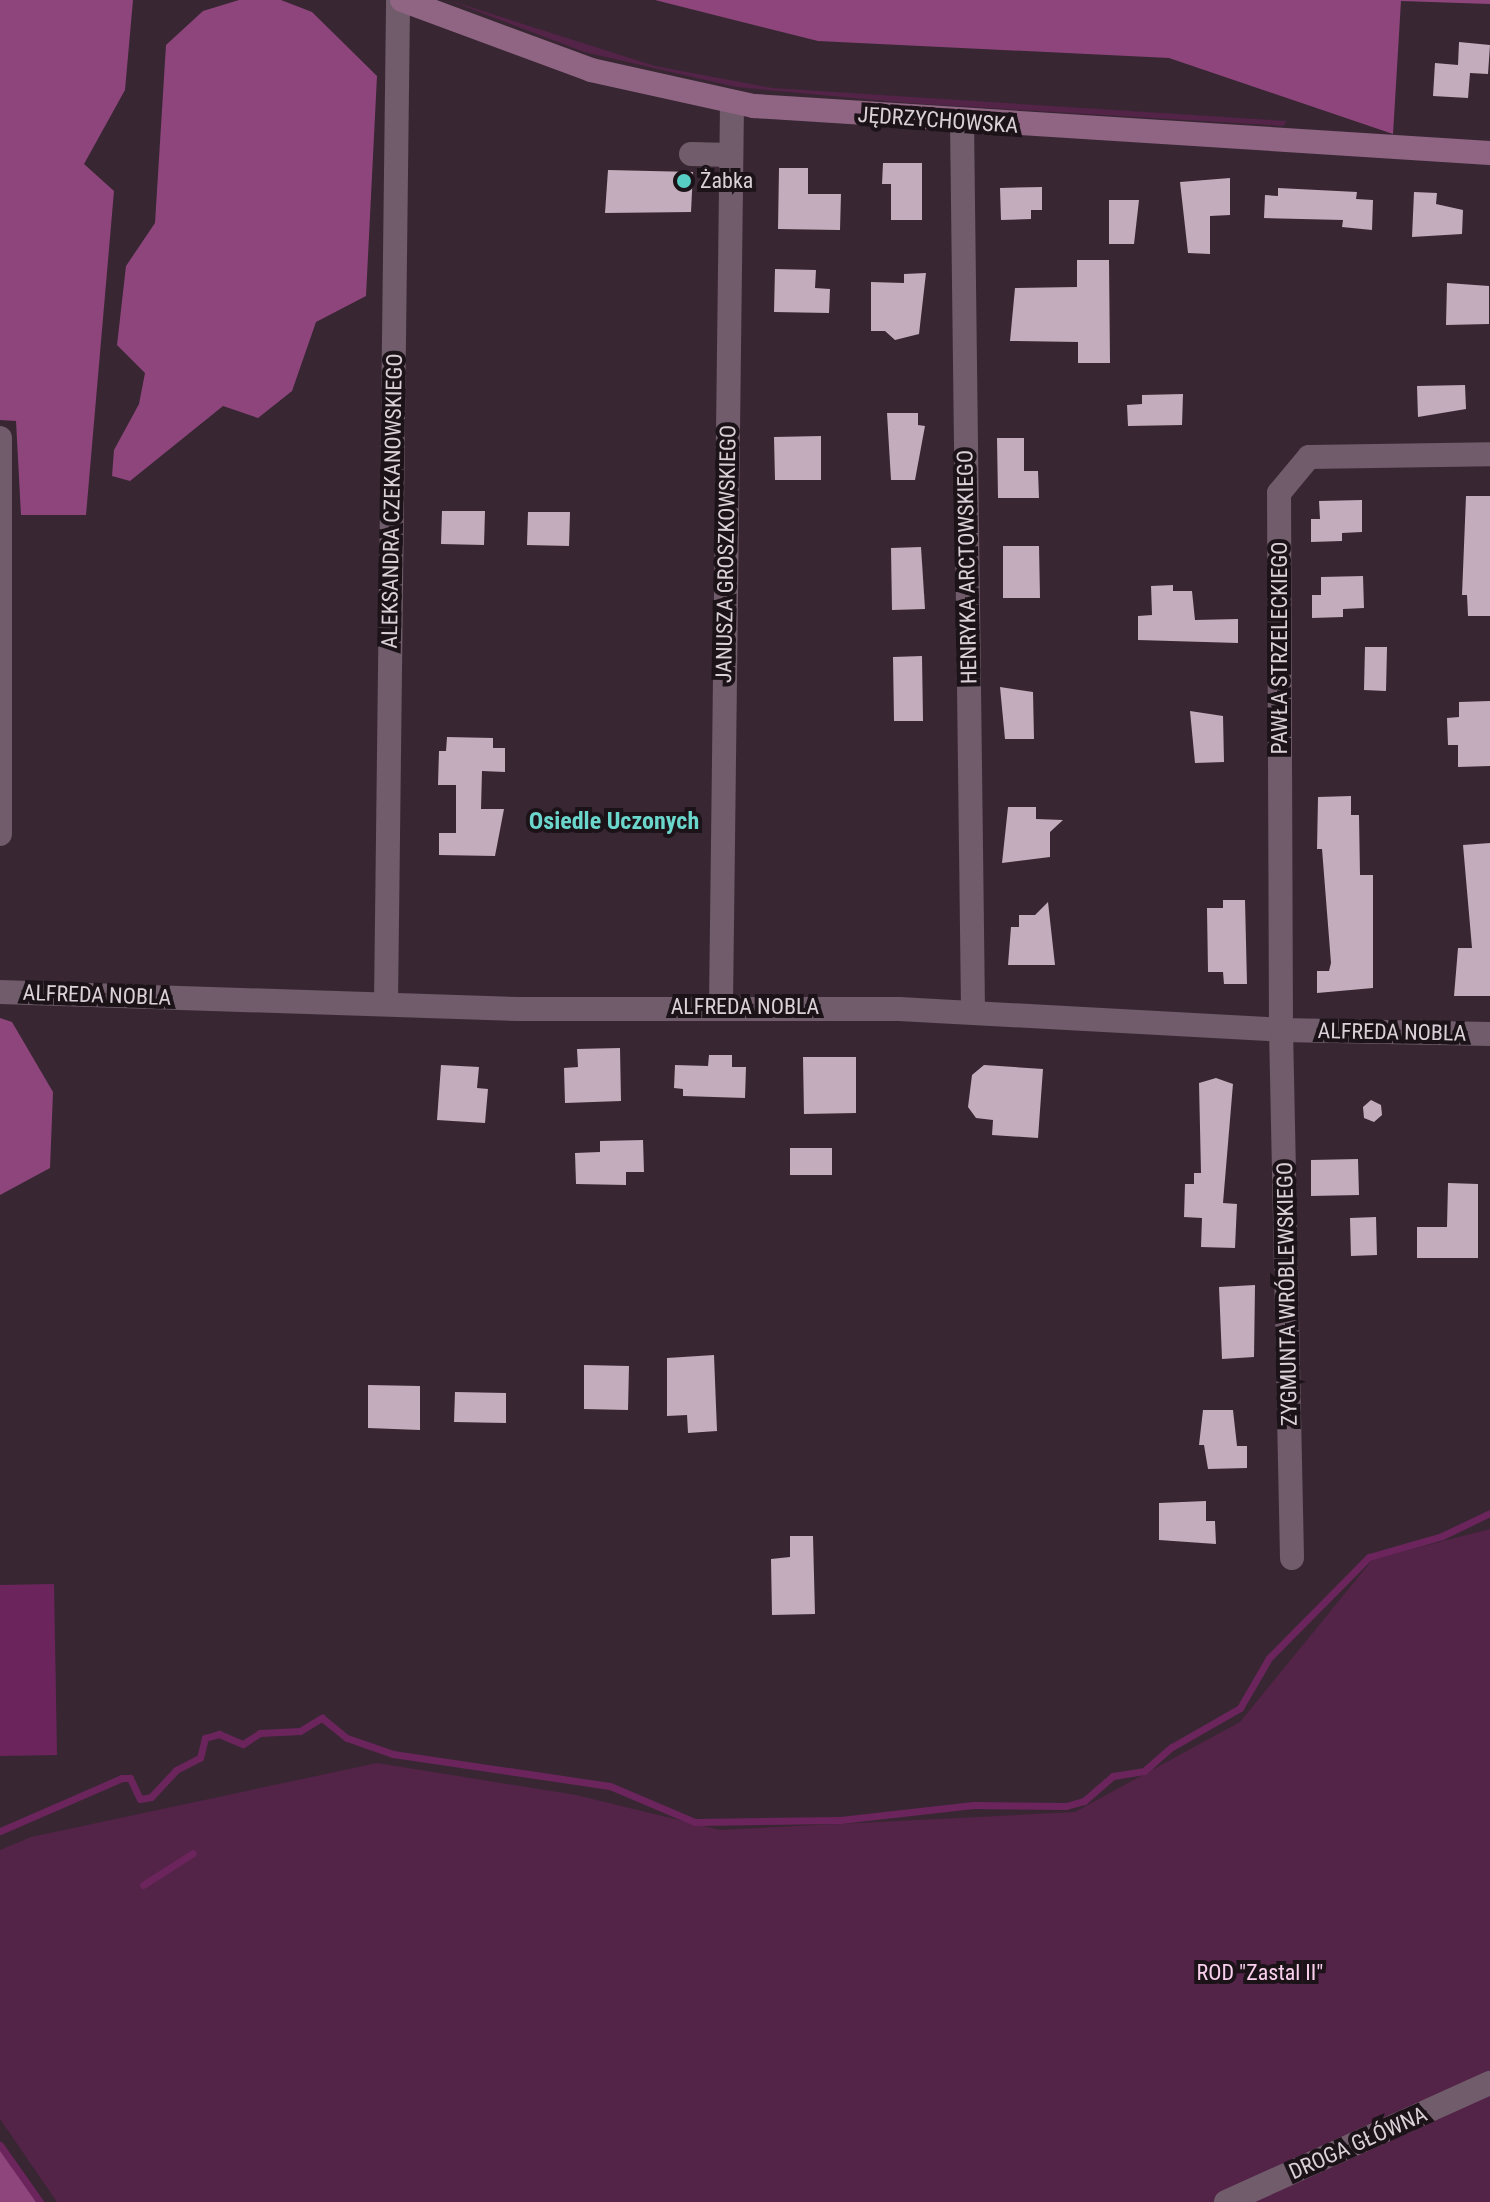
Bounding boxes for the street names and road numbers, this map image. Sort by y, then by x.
street label: JĘDRZYCHOWSKA [857,101,1019,139]
street label: ALEKSANDRA CZEKANOWSKIEGO [376,353,408,649]
street label: JANUSZA GROSZKOWSKIEGO [711,425,741,683]
street label: HENRYKA ARCTOWSKIEGO [952,450,982,684]
street label: PAWŁA STRZELECKIEGO [1267,541,1293,755]
street label: ALFREDA NOBLA [22,979,172,1011]
street label: ALFREDA NOBLA [671,994,819,1020]
street label: ALFREDA NOBLA [1317,1018,1467,1046]
street label: ZYGMUNTA WRÓBLEWSKIEGO [1271,1162,1303,1426]
street label: DROGA GŁÓWNA [1285,2101,1431,2185]

